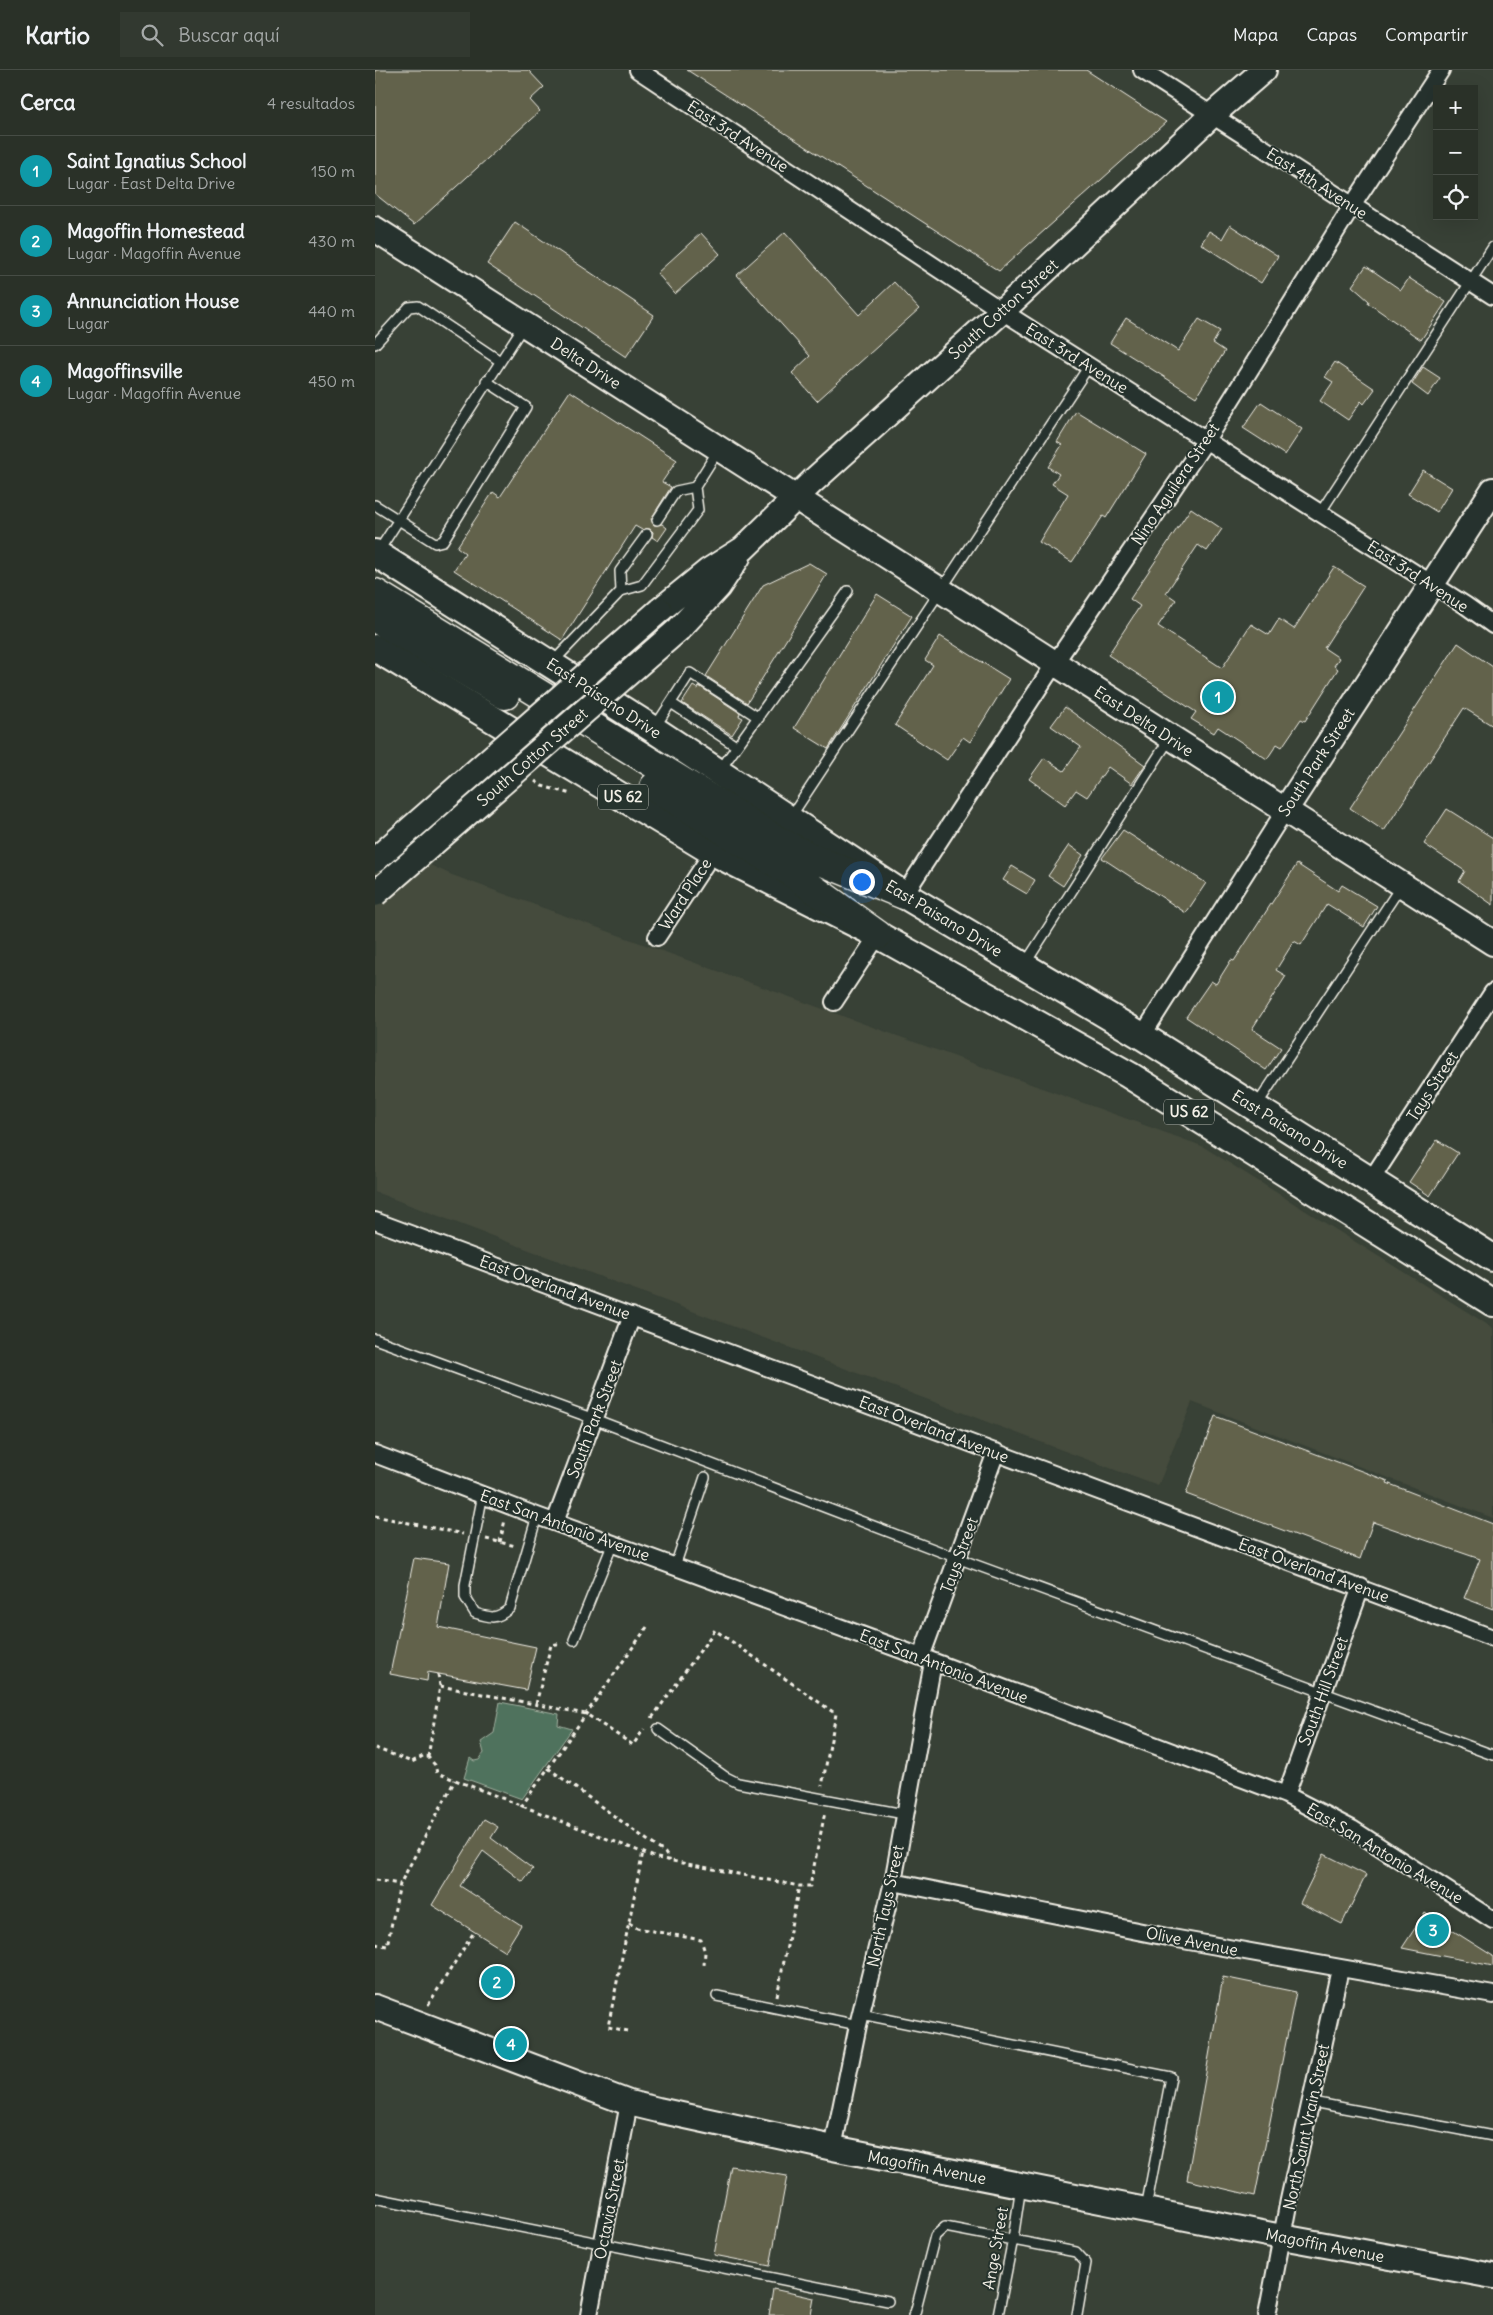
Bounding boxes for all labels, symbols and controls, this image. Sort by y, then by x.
search box [120,12,470,57]
text: Kartio [25,20,90,50]
icon: search [138,21,166,49]
text: Buscar aquí [178,23,280,47]
text: Mapa [1233,23,1278,46]
text: Capas [1306,23,1357,46]
text: Compartir [1385,23,1468,46]
map controls [1433,85,1478,220]
button: + [1433,85,1478,130]
text: Cerca [20,89,75,116]
text: 4 resultados [267,93,355,113]
street label: East 3rd Avenue [683,96,793,176]
button: − [1433,130,1478,175]
street label: East 4th Avenue [1263,143,1371,223]
text: Saint Ignatius School [67,149,247,173]
text: 1 [33,161,39,181]
text: 150 m [311,161,355,181]
text: Lugar · East Delta Drive [67,173,235,193]
button: locate [1433,175,1478,220]
text: Magoffin Homestead [67,219,245,243]
text: 2 [32,231,40,251]
text: 430 m [308,231,355,251]
text: Lugar · Magoffin Avenue [67,243,241,263]
street label: South Cotton Street [944,254,1062,363]
text: Annunciation House [67,289,239,313]
text: 3 [31,301,41,321]
text: 440 m [308,301,355,321]
text: Lugar [67,313,109,333]
street label: East 3rd Avenue [1022,318,1132,398]
street label: Delta Drive [547,333,625,393]
text: Magoffinsville [67,359,183,383]
text: 4 [31,371,41,391]
text: 450 m [308,371,355,391]
text: Lugar · Magoffin Avenue [67,383,241,403]
street label: Nino Aguilera Street [1127,419,1224,549]
street label: East 3rd Avenue [1363,536,1473,616]
street label: East Paisano Drive [543,653,665,743]
pin: 1 [1202,678,1234,716]
street label: East Delta Drive [1091,681,1197,761]
street label: South Cotton Street [472,703,592,811]
street label: South Park Street [1274,704,1359,820]
road number: US 62 [598,784,648,810]
street label: Ward Place [654,854,716,934]
your location [849,869,875,895]
street label: East Paisano Drive [882,875,1006,961]
street label: Tays Street [1402,1047,1462,1125]
street label: East Paisano Drive [1228,1085,1352,1173]
road number: US 62 [1164,1100,1214,1124]
street label: East Overland Avenue [477,1250,633,1324]
street label: South Park Street [562,1356,626,1481]
street label: East Overland Avenue [856,1391,1012,1467]
street label: East San Antonio Avenue [477,1485,653,1565]
street label: Tays Street [936,1514,982,1596]
street label: East Overland Avenue [1236,1533,1392,1607]
street label: East San Antonio Avenue [857,1625,1031,1707]
street label: South Hill Street [1294,1633,1352,1748]
street label: East San Antonio Avenue [1303,1798,1467,1908]
street label: North Tays Street [862,1843,908,1969]
pin: 3 [1417,1911,1449,1949]
street label: Olive Avenue [1144,1922,1240,1960]
pin: 2 [481,1963,513,2001]
pin: 4 [495,2025,527,2063]
street label: North Saint Vrain Street [1279,2042,1333,2212]
street label: Magoffin Avenue [866,2146,988,2188]
street label: Octavia Street [589,2156,629,2261]
street label: Ange Street [978,2205,1012,2291]
street label: Magoffin Avenue [1264,2224,1386,2266]

